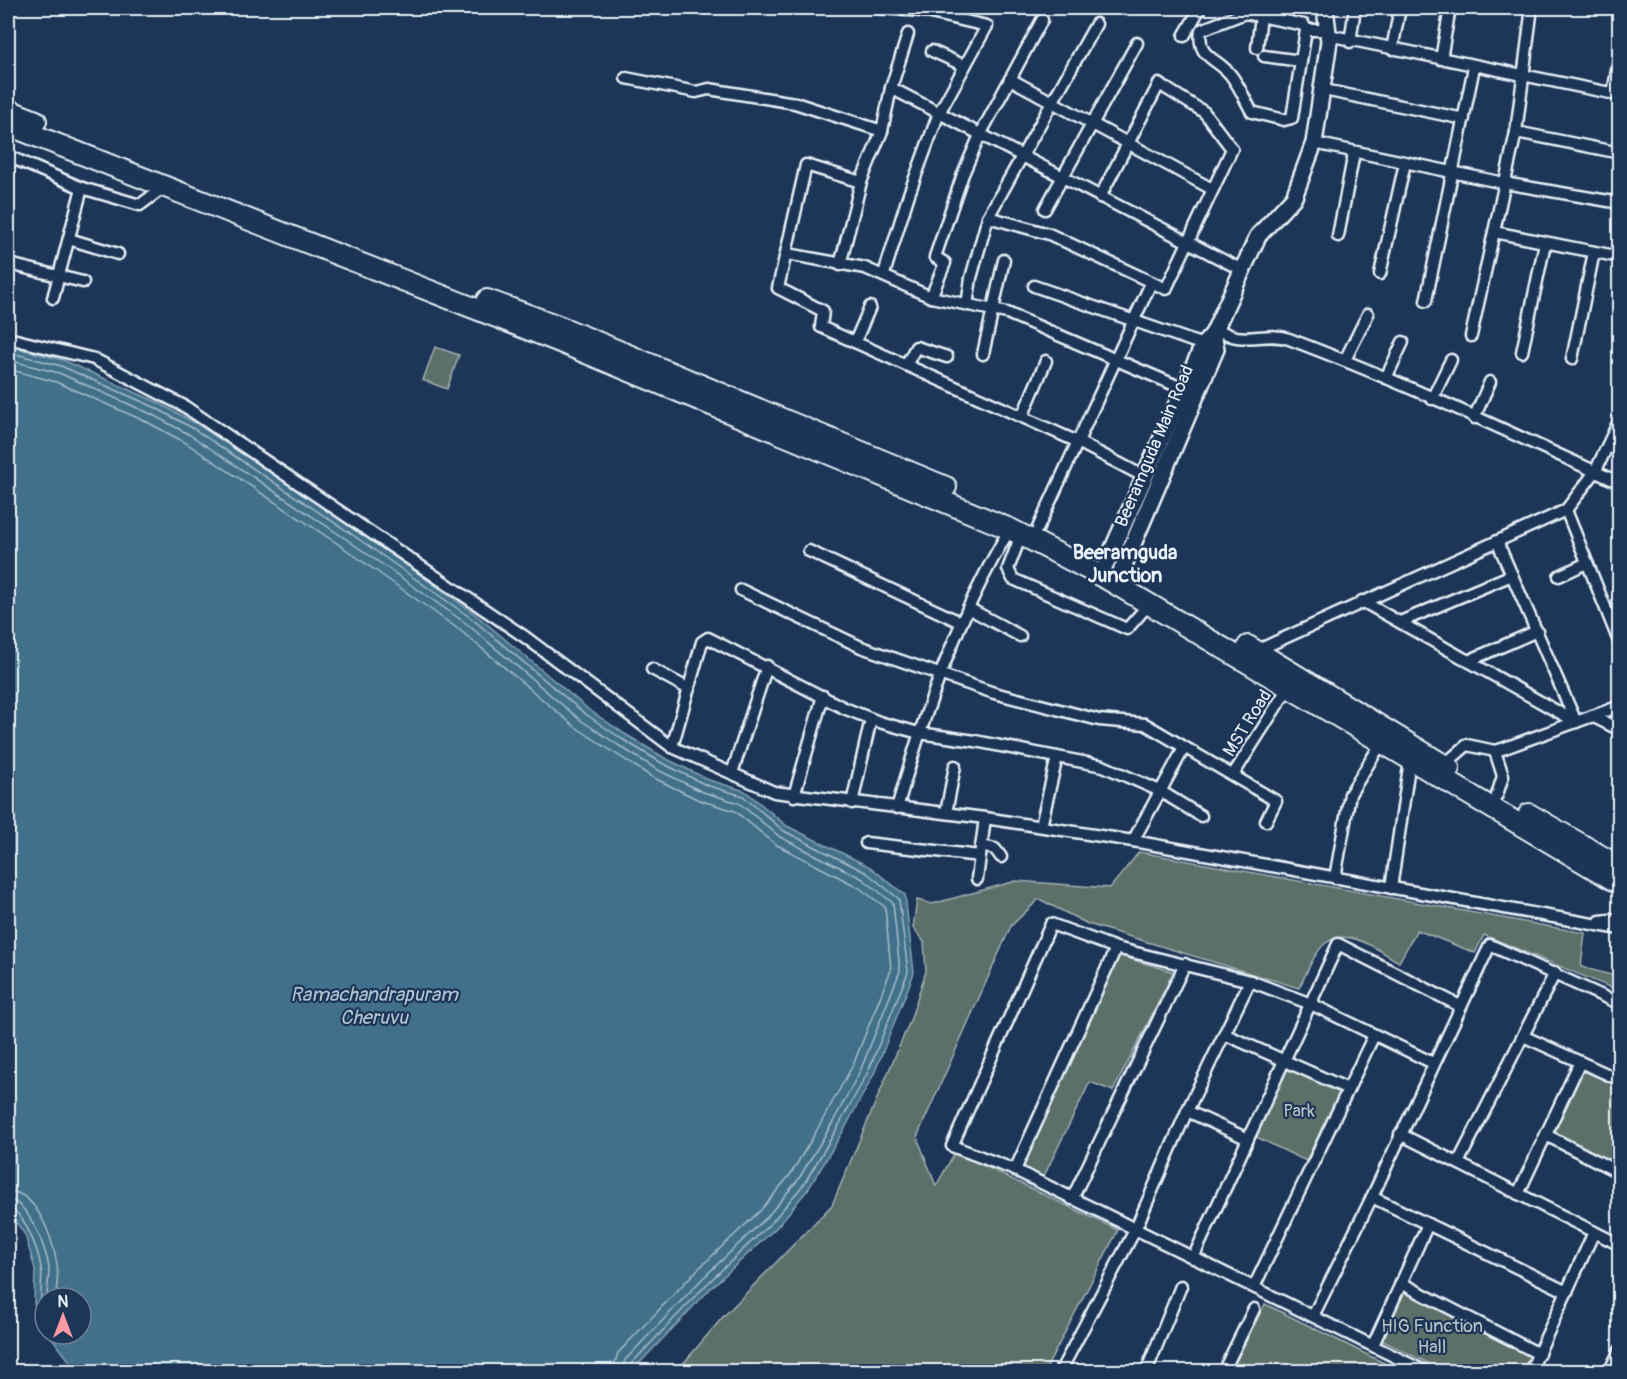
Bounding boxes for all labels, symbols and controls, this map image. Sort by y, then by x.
street label: Beeramguda Main Road [1110,362,1199,531]
district label: Beeramguda Junction [1073,540,1177,588]
street label: MST Road [1218,686,1277,761]
water label: Ramachandrapuram Cheruvu [290,982,459,1030]
park label: Park [1283,1100,1315,1123]
north arrow [33,1286,93,1346]
text: N [58,1292,69,1312]
park label: HIG Function Hall [1381,1315,1483,1359]

